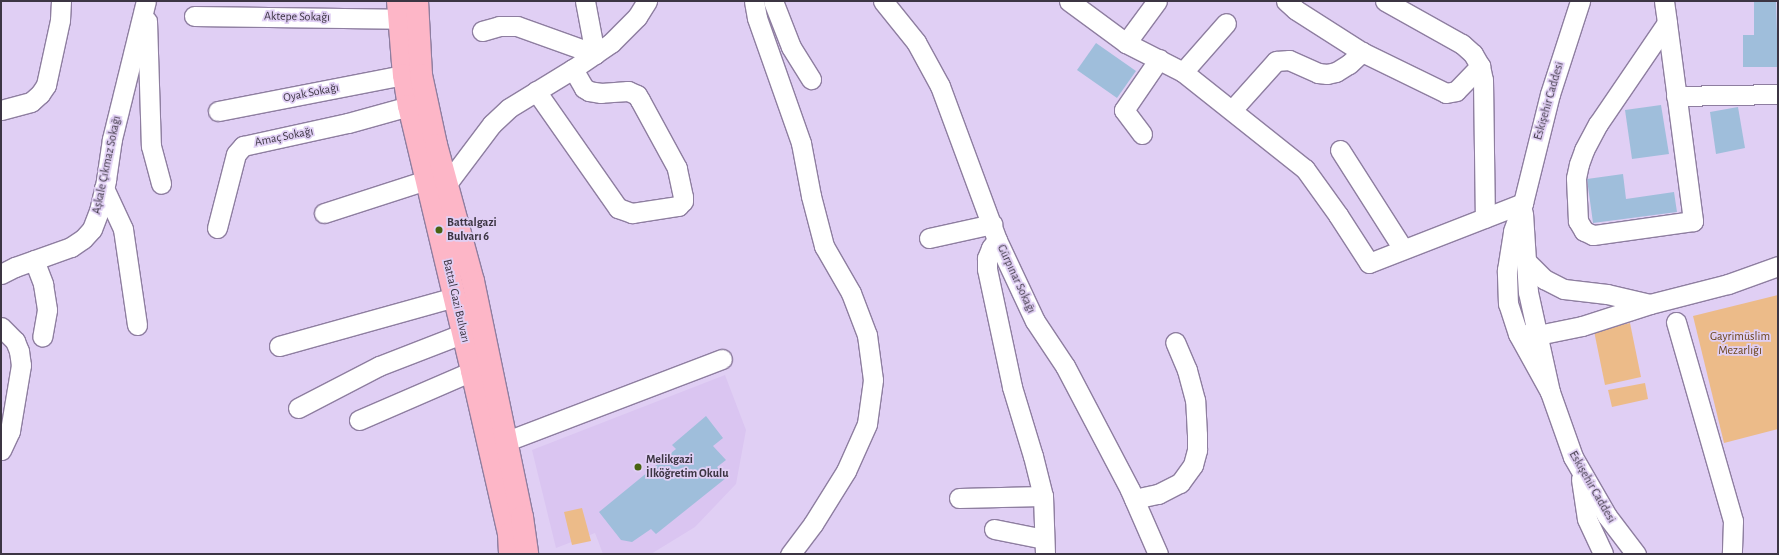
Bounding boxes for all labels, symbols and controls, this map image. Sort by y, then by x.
street label: Aktepe Sokağı [264,9,330,25]
street label: Eskişehir Caddesi [1531,60,1567,142]
street label: Oyak Sokağı [282,81,340,105]
street label: Aşkale Çıkmaz Sokağı [90,115,124,215]
street label: Amaç Sokağı [253,124,315,150]
place label: Battalgazi Bulvarı 6 [447,216,497,244]
marker: Battalgazi Bulvarı 6 [434,225,444,235]
street label: Gürpınar Sokağı [994,242,1038,316]
street label: Battal Gazi Bulvarı [439,258,473,344]
park label: Gayrimüslim Mezarlığı [1710,330,1770,358]
street label: Eskişehir Caddesi [1566,448,1618,526]
place label: Melikgazi İlköğretim Okulu [646,453,728,481]
marker: Melikgazi İlköğretim Okulu [633,462,643,472]

